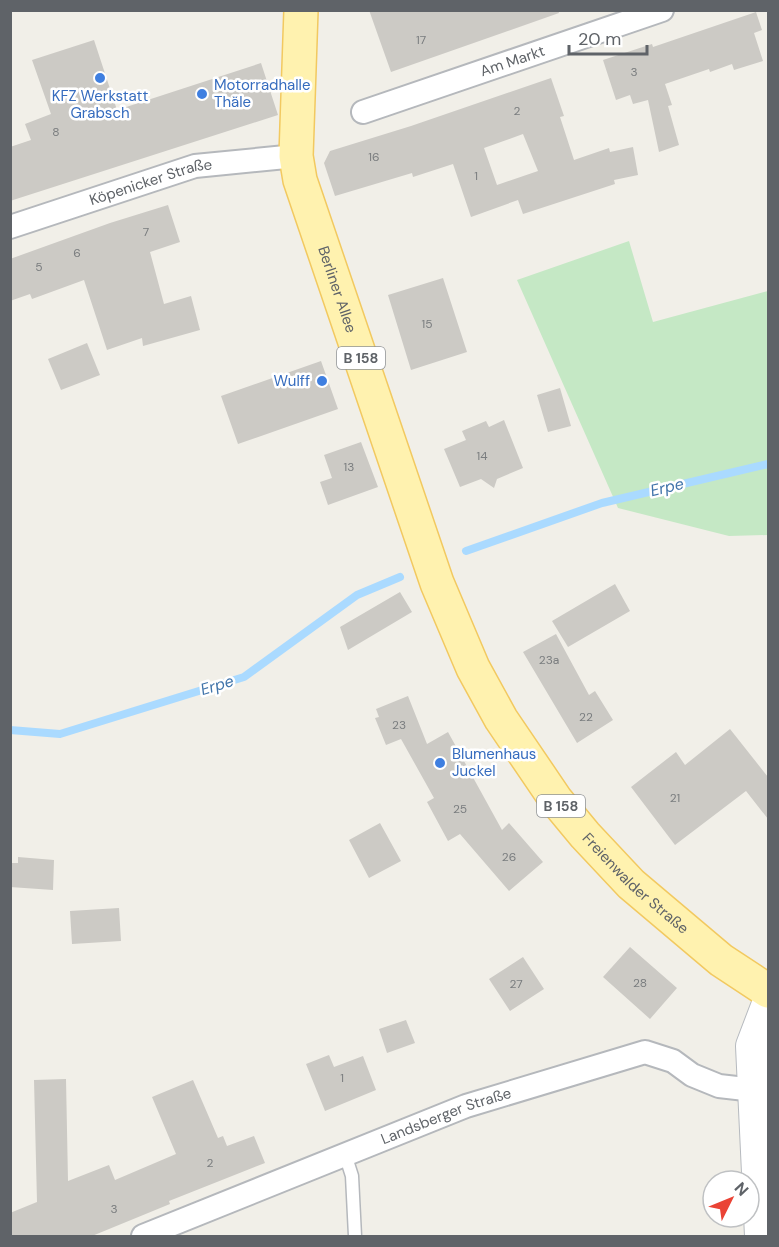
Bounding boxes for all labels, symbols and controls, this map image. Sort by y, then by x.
scale bar [569,18,647,56]
text: 20 m [578,27,621,51]
house number: 17 [416,32,426,48]
street label: Am Markt [478,41,548,81]
house number: 3 [630,64,638,80]
marker: KFZ Werkstatt Grabsch [93,71,107,85]
place label: Motorradhalle Thäle [214,75,310,112]
place label: KFZ Werkstatt Grabsch [52,86,148,123]
marker: Motorradhalle Thäle [195,87,209,101]
house number: 2 [514,103,521,119]
house number: 8 [52,124,60,140]
house number: 16 [368,149,380,165]
street label: Köpenicker Straße [87,154,213,210]
house number: 1 [474,168,478,184]
house number: 7 [143,224,149,240]
street label: Berliner Allee [313,243,361,336]
house number: 6 [73,245,81,261]
house number: 5 [35,259,43,275]
house number: 15 [421,316,433,332]
road number: B 158 [337,347,385,369]
place label: Wulff [274,371,310,391]
marker: Wulff [315,374,329,388]
house number: 14 [476,448,488,464]
house number: 13 [344,459,354,475]
water label: Erpe [648,473,686,501]
house number: 23a [539,652,559,668]
water label: Erpe [198,670,236,700]
house number: 22 [579,709,593,725]
house number: 23 [392,717,406,733]
place label: Blumenhaus Juckel [452,744,536,781]
marker: Blumenhaus Juckel [433,756,447,770]
house number: 21 [670,790,680,806]
road number: B 158 [537,795,585,817]
house number: 25 [453,801,467,817]
street label: Freienwalder Straße [578,828,693,938]
house number: 26 [502,849,516,865]
house number: 28 [633,975,647,991]
house number: 27 [509,976,523,992]
house number: 1 [340,1070,344,1086]
street label: Landsberger Straße [378,1083,514,1149]
house number: 2 [207,1155,214,1171]
north arrow [701,1169,761,1229]
text: N [730,1178,753,1201]
house number: 3 [110,1201,118,1217]

